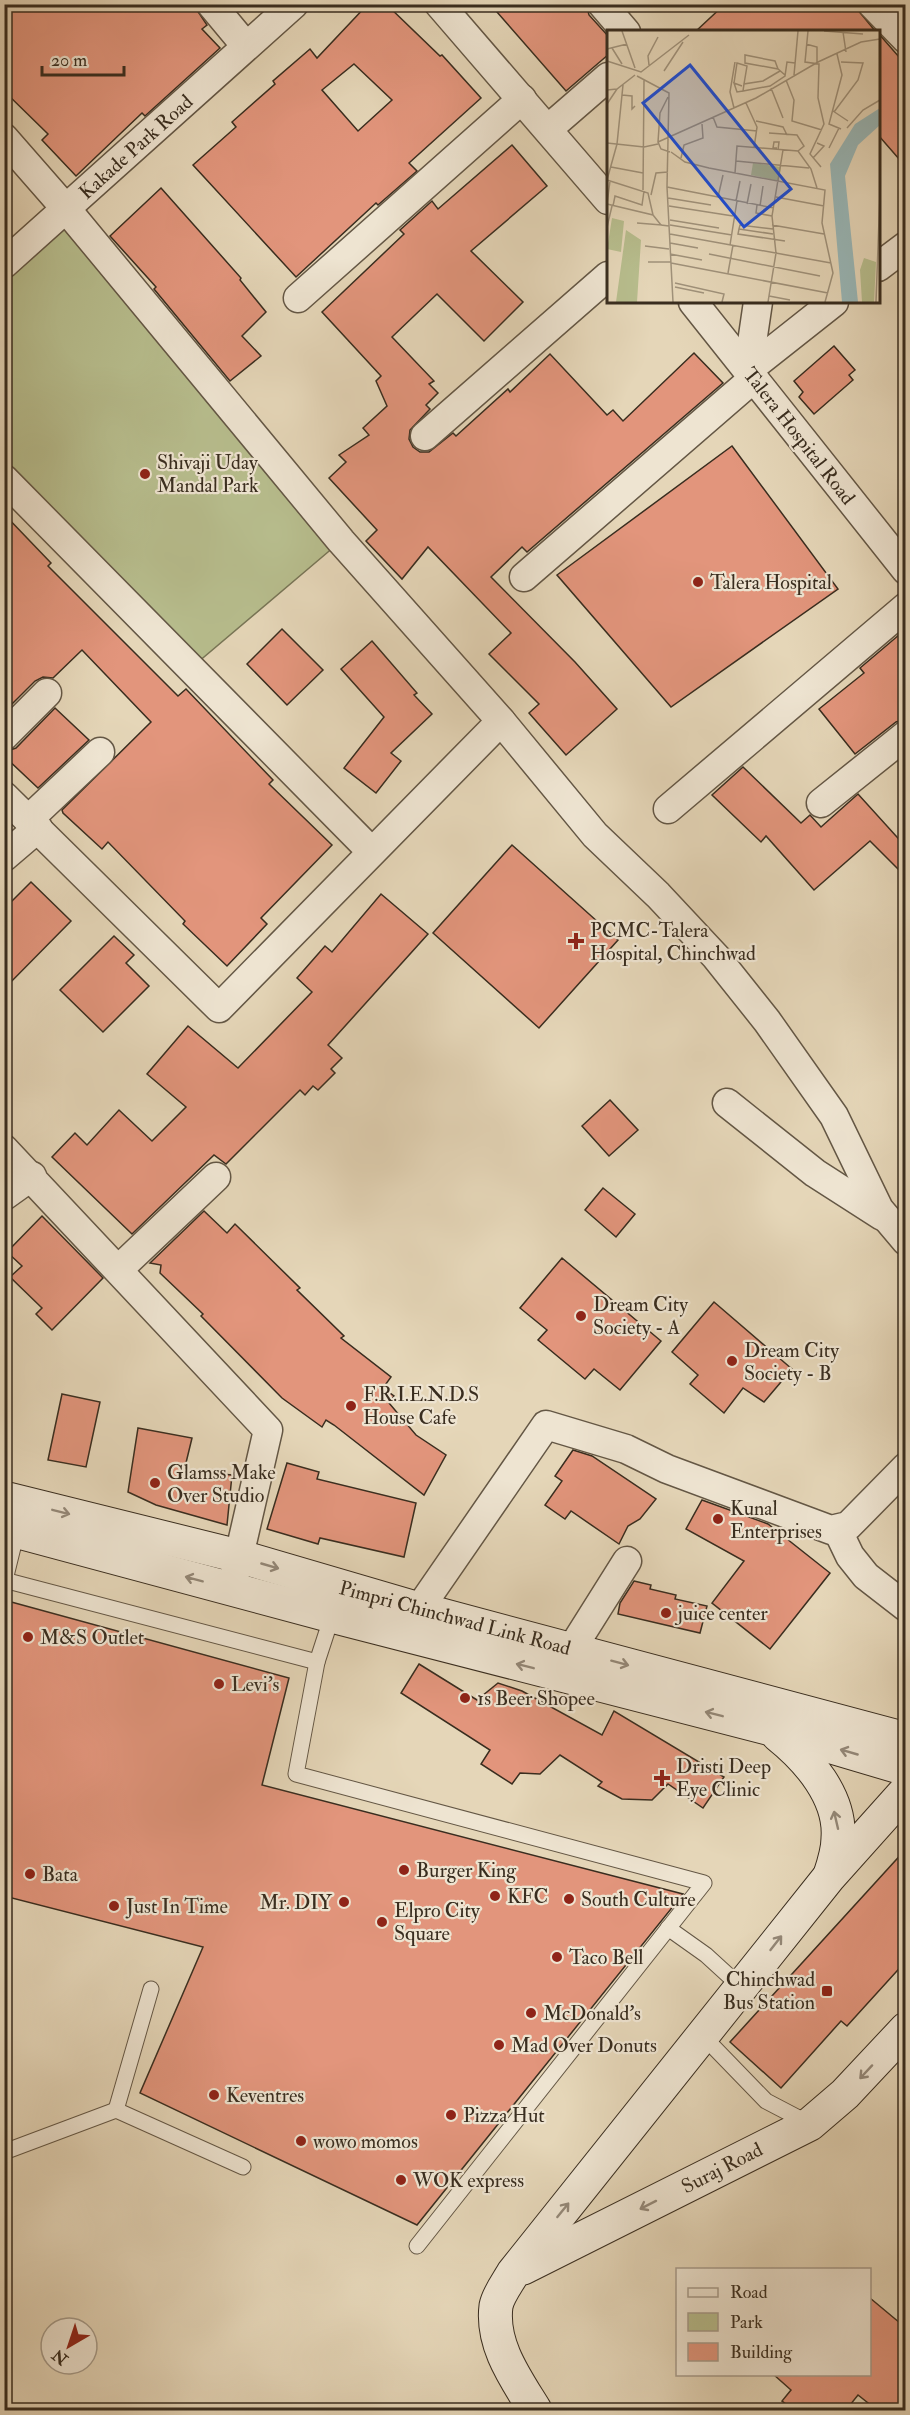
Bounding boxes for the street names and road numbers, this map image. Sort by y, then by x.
street label: Kakade Park Road [74,89,198,205]
street label: Talera Hospital Road [737,362,861,511]
street label: Pimpri Chinchwad Link Road [336,1575,574,1662]
street label: Suraj Road [677,2137,767,2199]

